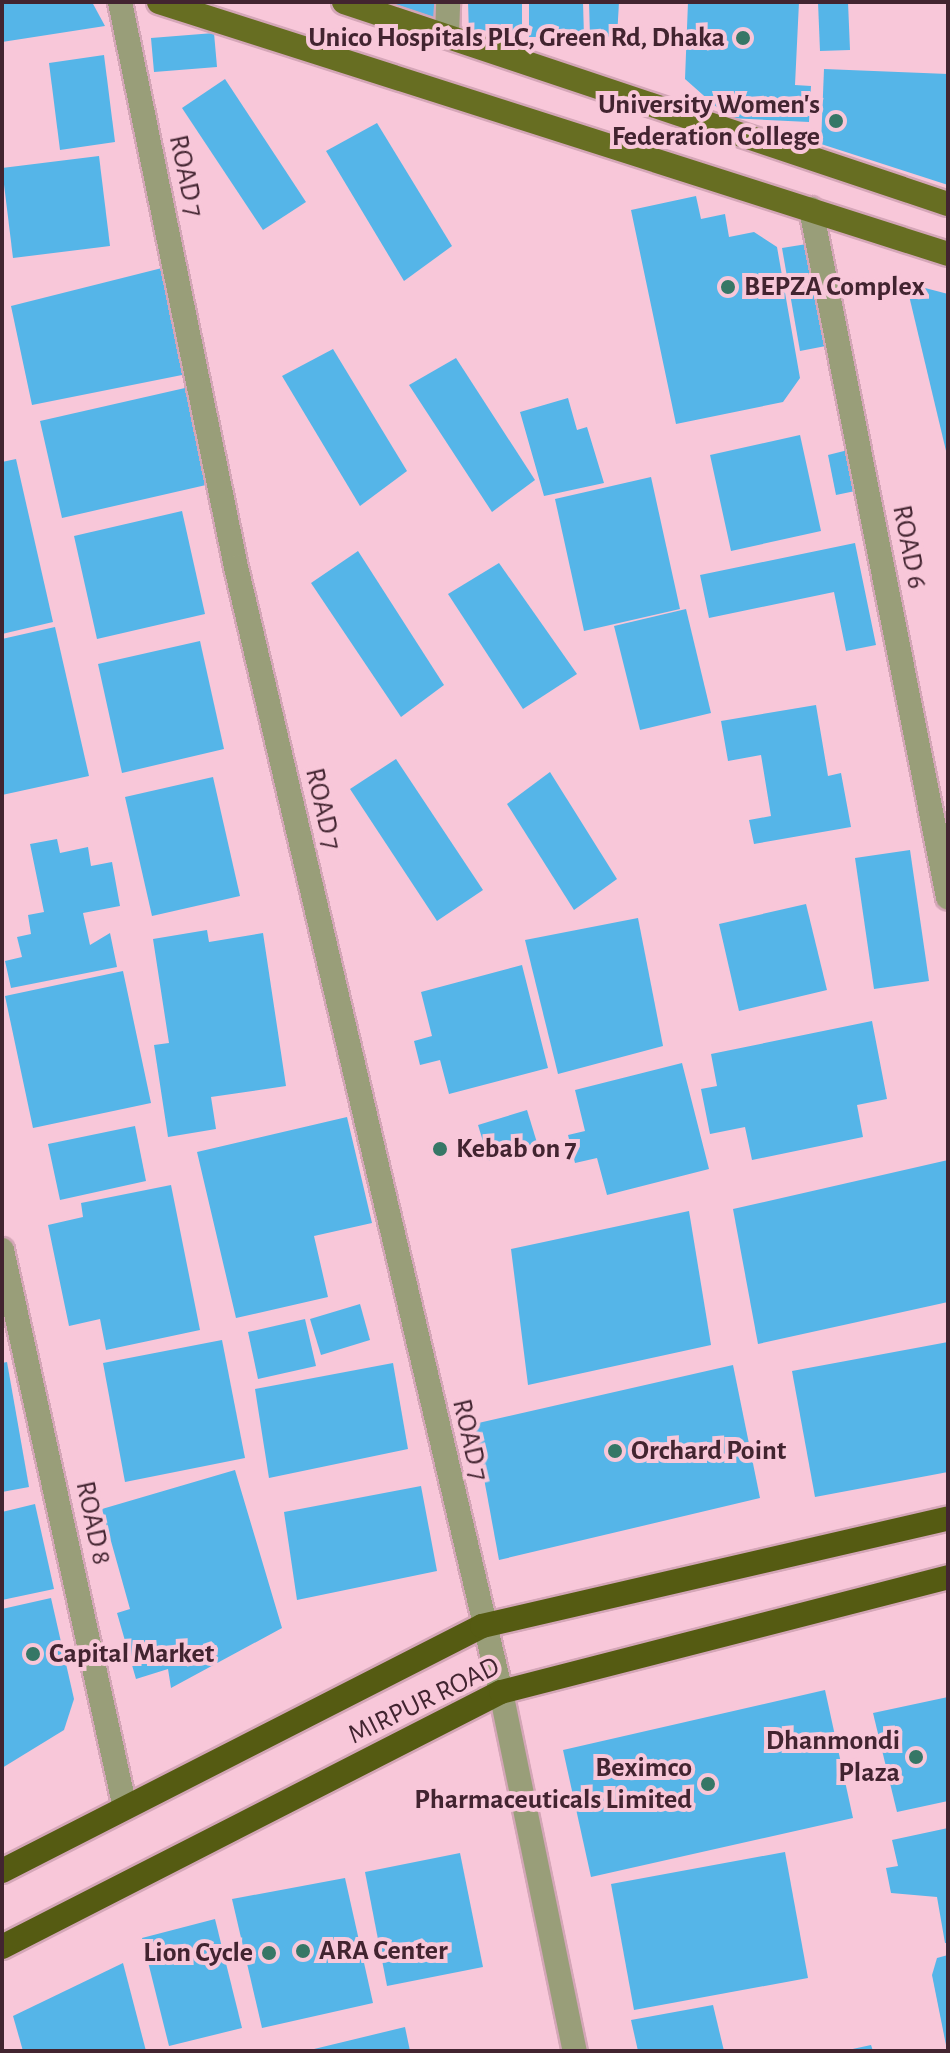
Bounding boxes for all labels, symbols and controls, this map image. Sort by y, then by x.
place label: Unico Hospitals PLC, Green Rd, Dhaka [308,21,725,55]
marker: Unico Hospitals PLC, Green Rd, Dhaka [732,27,754,49]
place label: University Women's Federation College [598,88,820,154]
marker: University Women's Federation College [827,112,845,130]
street label: ROAD 7 [161,132,211,220]
place label: BEPZA Complex [744,270,925,304]
marker: BEPZA Complex [719,278,737,296]
street label: ROAD 6 [884,502,934,592]
street label: ROAD 7 [297,765,349,853]
place label: Kebab on 7 [456,1132,577,1166]
marker: Kebab on 7 [431,1140,449,1158]
street label: ROAD 7 [444,1396,496,1484]
place label: Orchard Point [631,1434,786,1468]
marker: Orchard Point [606,1442,624,1460]
street label: ROAD 8 [68,1478,118,1568]
place label: Capital Market [49,1637,214,1671]
marker: Capital Market [24,1645,42,1663]
street label: MIRPUR ROAD [343,1650,505,1752]
place label: Dhanmondi Plaza [766,1724,900,1790]
marker: Dhanmondi Plaza [907,1748,925,1766]
place label: Beximco Pharmaceuticals Limited [414,1751,692,1817]
marker: Beximco Pharmaceuticals Limited [699,1775,717,1793]
place label: ARA Center [319,1934,448,1968]
place label: Lion Cycle [143,1936,253,1970]
marker: ARA Center [294,1942,312,1960]
marker: Lion Cycle [260,1944,278,1962]

